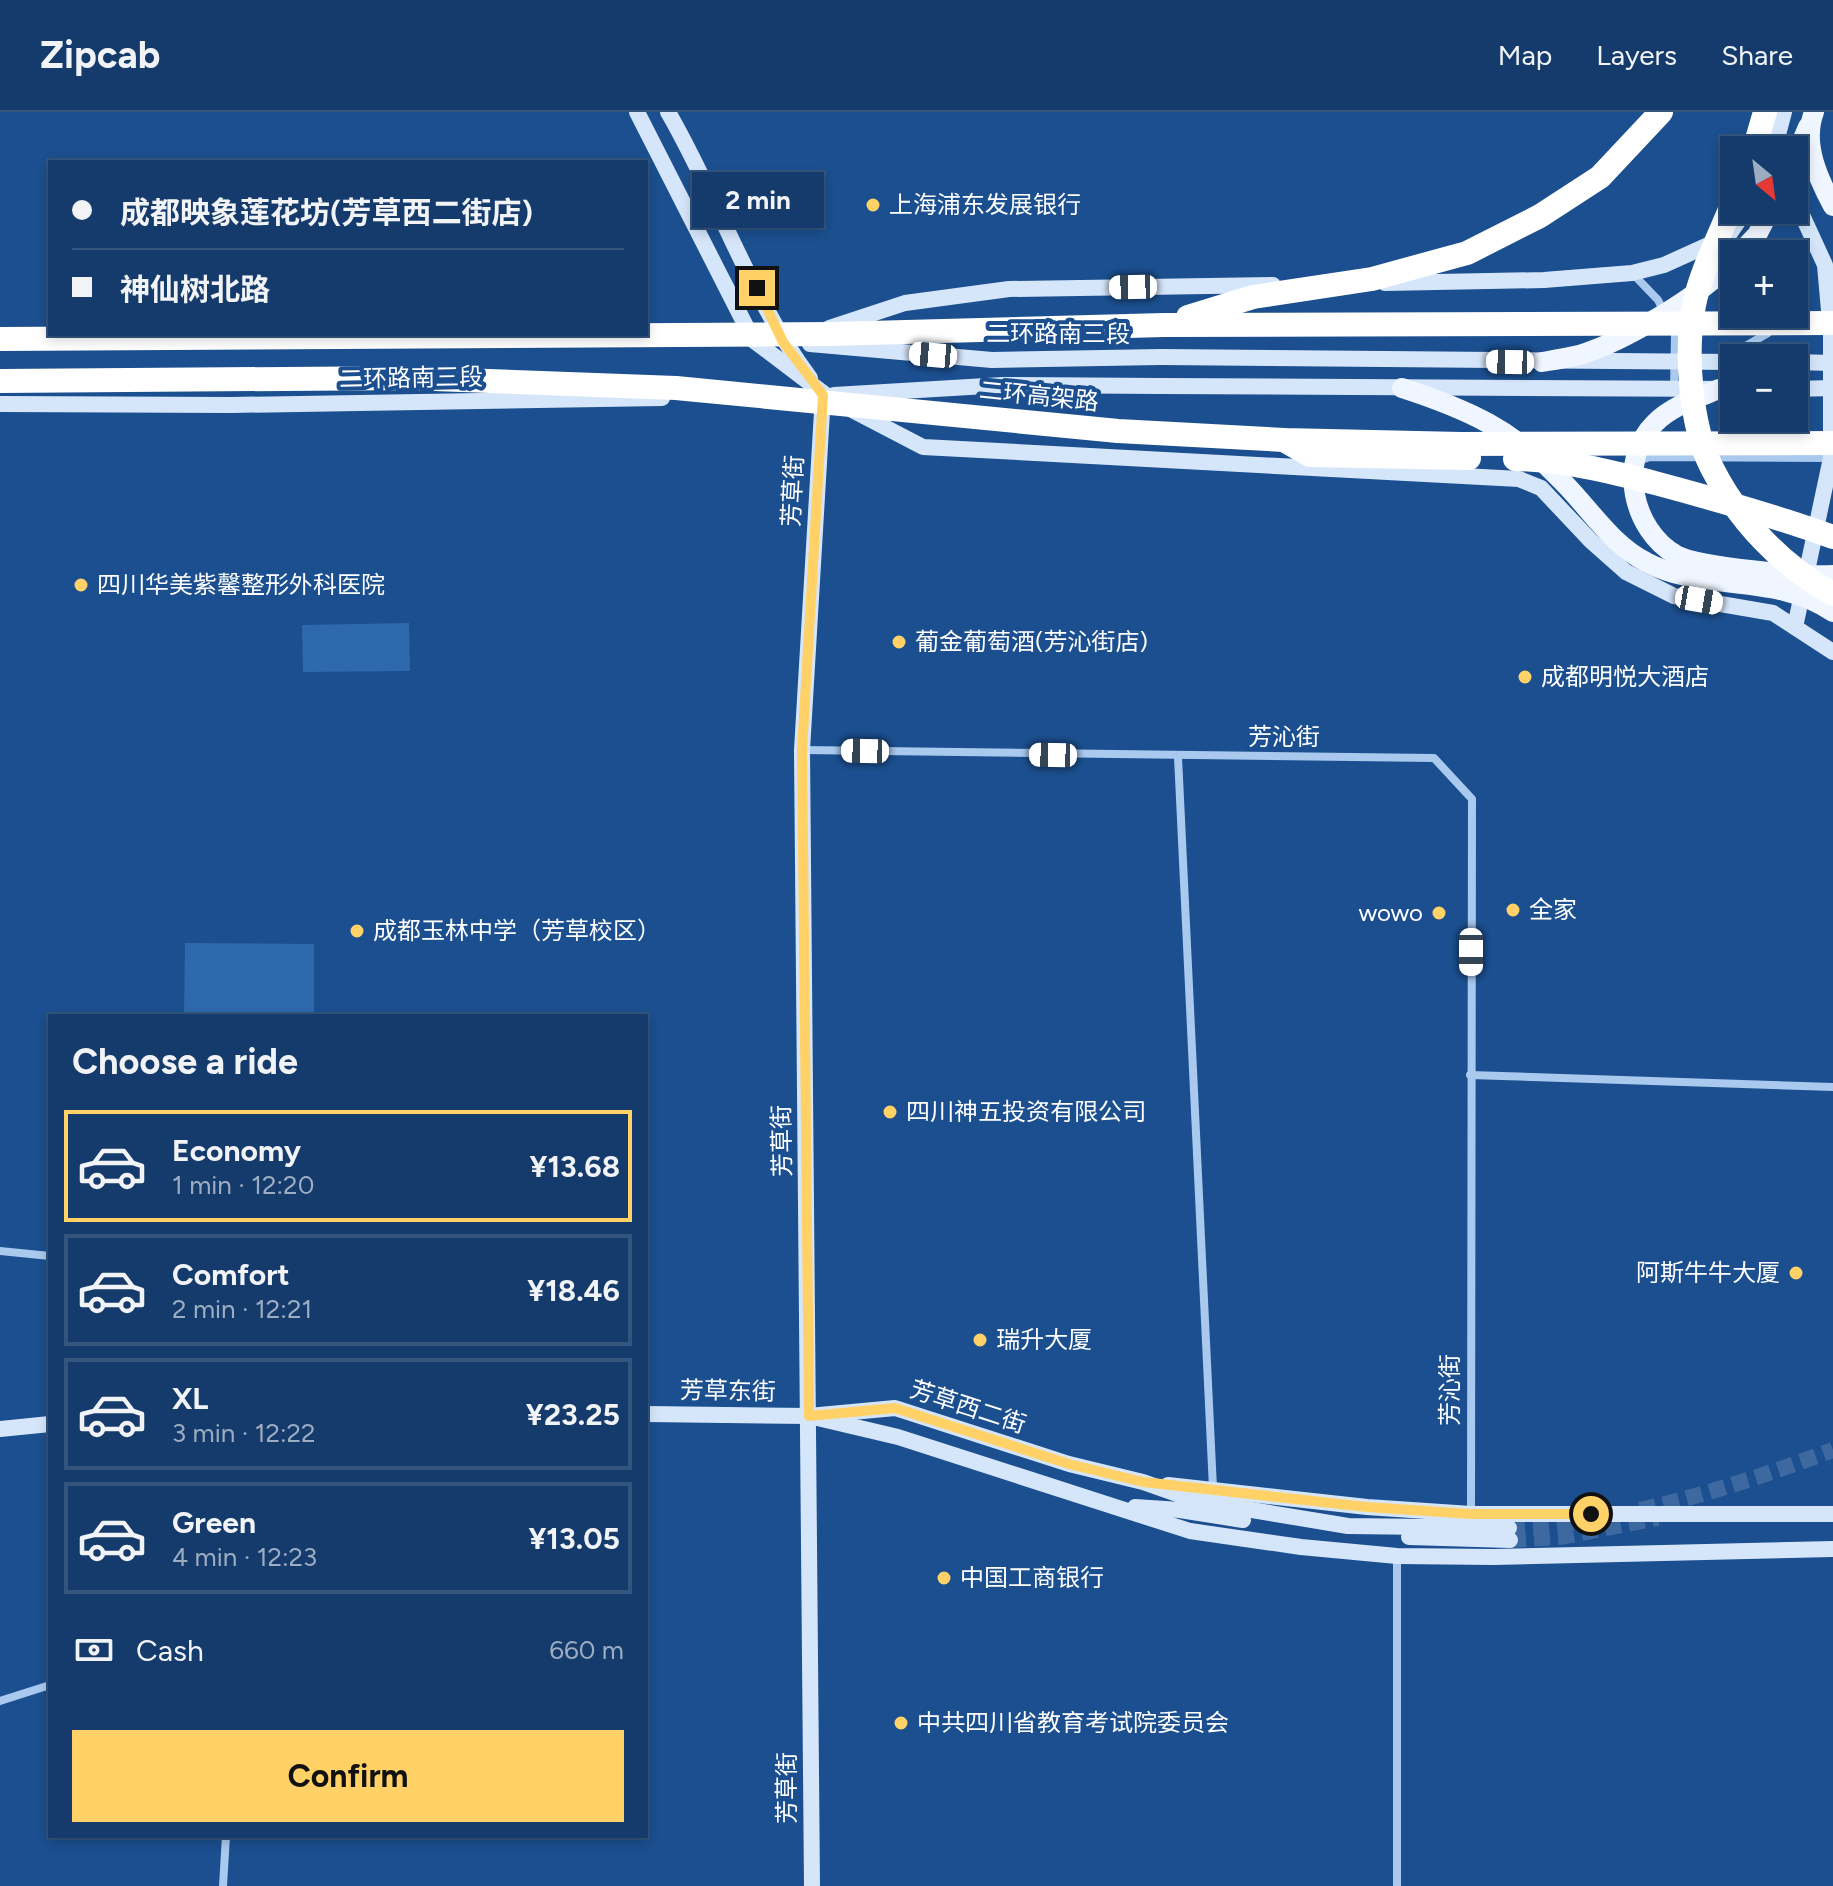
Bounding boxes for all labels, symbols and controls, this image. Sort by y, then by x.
text: Zipcab [40,32,160,78]
text: Map [1498,38,1552,72]
text: Layers [1596,38,1677,72]
text: Share [1721,38,1793,72]
north arrow [1720,136,1808,224]
map controls [1720,136,1808,432]
callout: 2 min [691,172,823,228]
text: 2 min [725,184,791,216]
place label: 上海浦东发展银行 [889,190,1081,219]
text: 成都映象莲花坊(芳草西二街店) [120,194,533,231]
marker: 上海浦东发展银行 [864,196,882,214]
button: + [1720,240,1808,328]
route end [739,270,775,306]
text: 神仙树北路 [120,271,270,308]
car [1109,275,1157,299]
street label: 二环路南三段 [986,319,1130,348]
car [908,341,958,369]
button: − [1720,344,1808,432]
car [1486,350,1534,374]
street label: 二环路南三段 [339,362,483,393]
street label: 二环高架路 [978,375,1100,416]
street label: 芳草街 [776,454,809,528]
place label: 四川华美紫馨整形外科医院 [97,570,385,599]
marker: 四川华美紫馨整形外科医院 [72,576,90,594]
car [1673,584,1725,616]
place label: 葡金葡萄酒(芳沁街店) [915,627,1148,656]
marker: 葡金葡萄酒(芳沁街店) [890,633,908,651]
place label: 成都明悦大酒店 [1541,662,1709,691]
marker: 成都明悦大酒店 [1516,668,1534,686]
street label: 芳沁街 [1248,722,1320,751]
car [841,739,889,763]
car [1029,743,1077,767]
place label: 全家 [1529,895,1577,924]
place label: wowo [1358,898,1423,927]
marker: 全家 [1504,901,1522,919]
marker: wowo [1430,904,1448,922]
place label: 成都玉林中学（芳草校区） [373,916,661,945]
marker: 成都玉林中学（芳草校区） [348,922,366,940]
car [1459,928,1483,976]
text: Choose a ride [72,1040,298,1083]
place label: 四川神五投资有限公司 [906,1097,1146,1126]
marker: 四川神五投资有限公司 [881,1103,899,1121]
street label: 芳草街 [766,1105,797,1177]
icon: car [76,1130,148,1202]
text: Economy [172,1132,301,1169]
text: ¥13.68 [530,1148,620,1185]
text: 1 min · 12:20 [172,1169,314,1201]
icon: car [76,1254,148,1326]
text: Comfort [172,1256,290,1293]
place label: 阿斯牛牛大厦 [1636,1258,1780,1287]
marker: 阿斯牛牛大厦 [1787,1264,1805,1282]
text: ¥18.46 [527,1272,620,1309]
text: 2 min · 12:21 [172,1293,312,1325]
place label: 瑞升大厦 [996,1325,1092,1354]
marker: 瑞升大厦 [971,1331,989,1349]
street label: 芳沁街 [1435,1354,1464,1426]
street label: 芳草西二街 [907,1374,1030,1439]
street label: 芳草东街 [680,1375,776,1406]
icon: car [76,1378,148,1450]
text: XL [172,1380,208,1417]
text: ¥23.25 [526,1396,620,1433]
text: 3 min · 12:22 [172,1417,316,1449]
route start [1573,1496,1609,1532]
icon: car [76,1502,148,1574]
text: Green [172,1504,256,1541]
text: ¥13.05 [528,1520,620,1557]
text: 4 min · 12:23 [172,1541,317,1573]
place label: 中国工商银行 [960,1563,1104,1592]
marker: 中国工商银行 [935,1569,953,1587]
icon: cash [72,1628,116,1672]
text: Cash [136,1632,204,1669]
text: 660 m [549,1634,624,1666]
place label: 中共四川省教育考试院委员会 [917,1708,1229,1737]
marker: 中共四川省教育考试院委员会 [892,1714,910,1732]
button: Confirm [72,1730,624,1822]
street label: 芳草街 [772,1752,801,1824]

